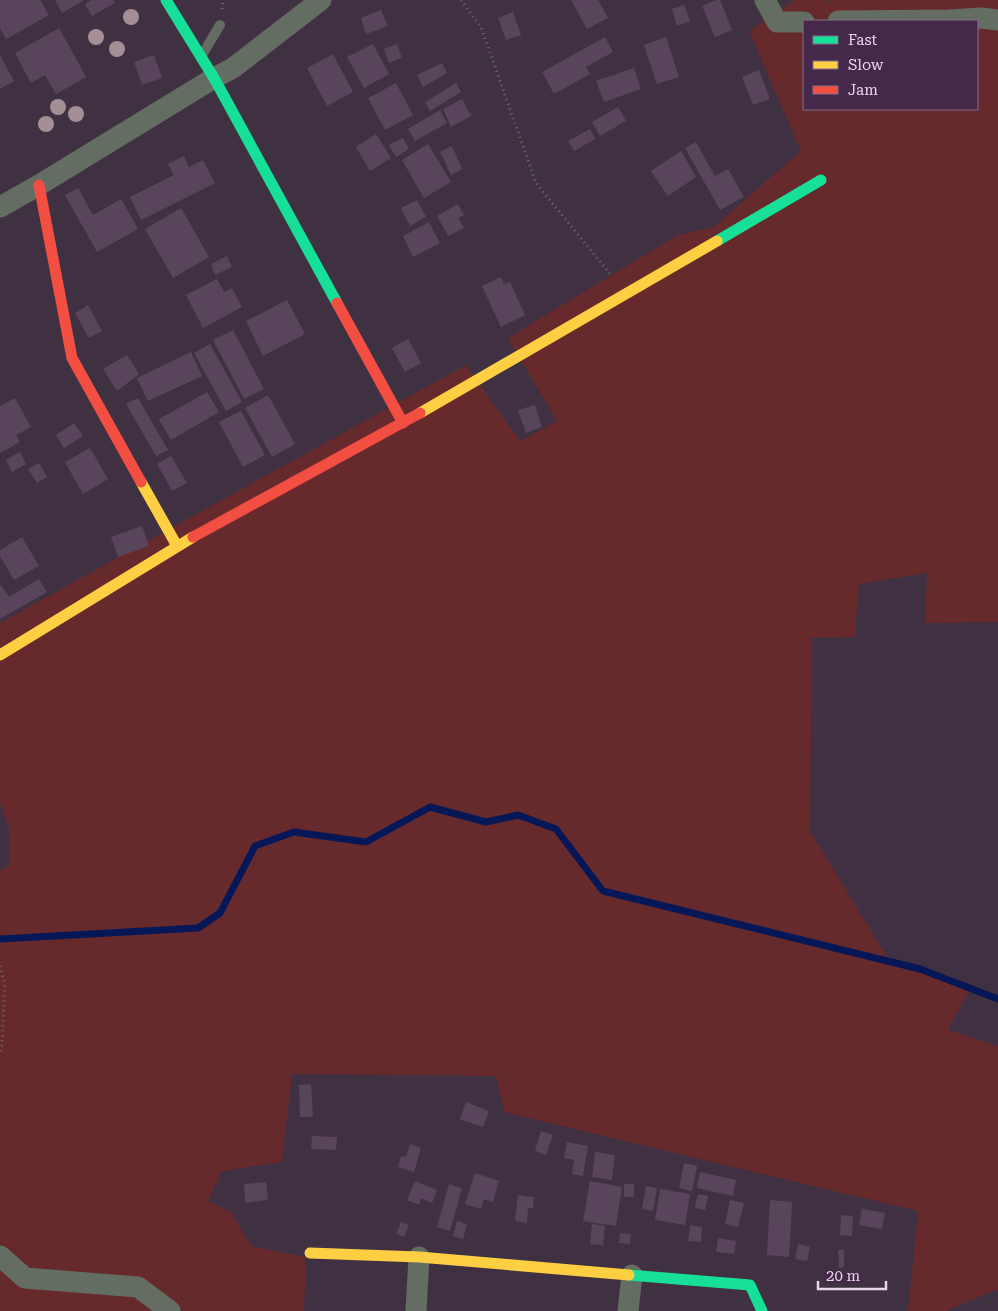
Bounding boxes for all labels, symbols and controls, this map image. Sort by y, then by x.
legend [803,20,978,110]
text: Fast [848,31,878,49]
text: Slow [848,56,884,74]
text: Jam [848,81,878,99]
scale bar [818,1258,886,1290]
text: 20 m [826,1267,861,1285]

